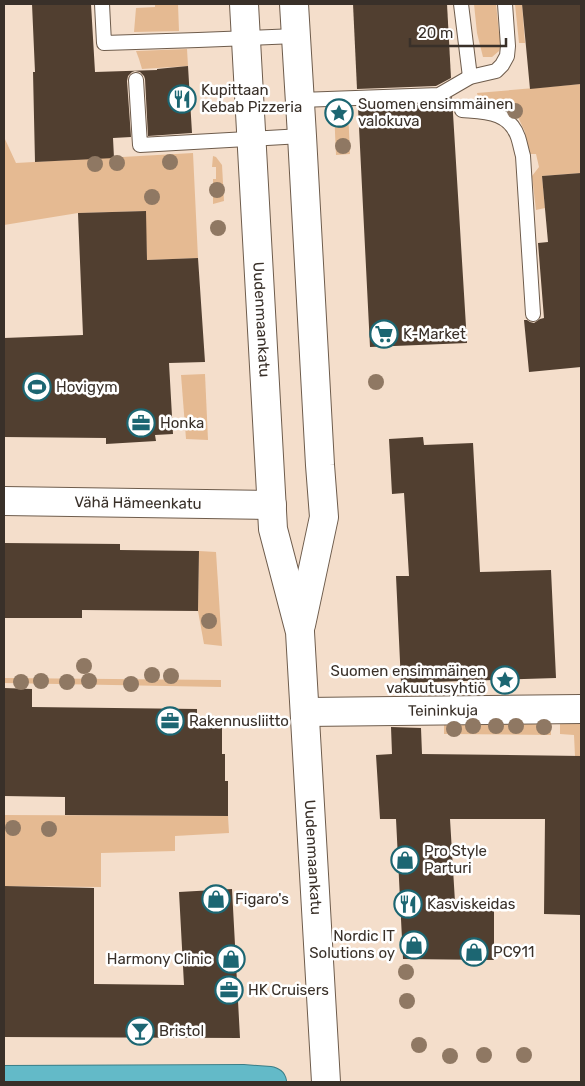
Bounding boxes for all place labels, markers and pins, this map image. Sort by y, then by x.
place label: Kupittaan Kebab Pizzeria [201,81,302,116]
restaurant icon: Kupittaan Kebab Pizzeria [167,84,197,114]
place label: Suomen ensimmäinen valokuva [358,95,513,130]
place icon: Suomen ensimmäinen valokuva [324,98,354,128]
supermarket icon: K-Market [369,319,399,349]
place label: K-Market [403,325,466,343]
sports icon: Hovigym [22,372,52,402]
place label: Hovigym [56,378,118,396]
office icon: Honka [126,408,156,438]
place label: Honka [160,414,204,432]
place label: Suomen ensimmäinen vakuutusyhtiö [331,662,486,697]
place icon: Suomen ensimmäinen vakuutusyhtiö [490,665,520,695]
office icon: Rakennusliitto [155,706,185,736]
place label: Rakennusliitto [189,712,289,730]
place label: Pro Style Parturi [424,842,487,877]
shop icon: Pro Style Parturi [390,845,420,875]
shop icon: Figaro's [201,884,231,914]
restaurant icon: Kasviskeidas [393,889,423,919]
place label: Figaro's [235,890,289,908]
place label: Kasviskeidas [427,895,516,913]
place label: Nordic IT Solutions oy [309,927,395,962]
shop icon: Nordic IT Solutions oy [399,930,429,960]
shop icon: PC911 [459,937,489,967]
place label: PC911 [493,943,534,961]
shop icon: Harmony Clinic [216,944,246,974]
place label: Harmony Clinic [107,950,212,968]
office icon: HK Cruisers [214,975,244,1005]
place label: HK Cruisers [248,981,329,999]
bar icon: Bristol [125,1016,155,1046]
place label: Bristol [159,1022,204,1040]

